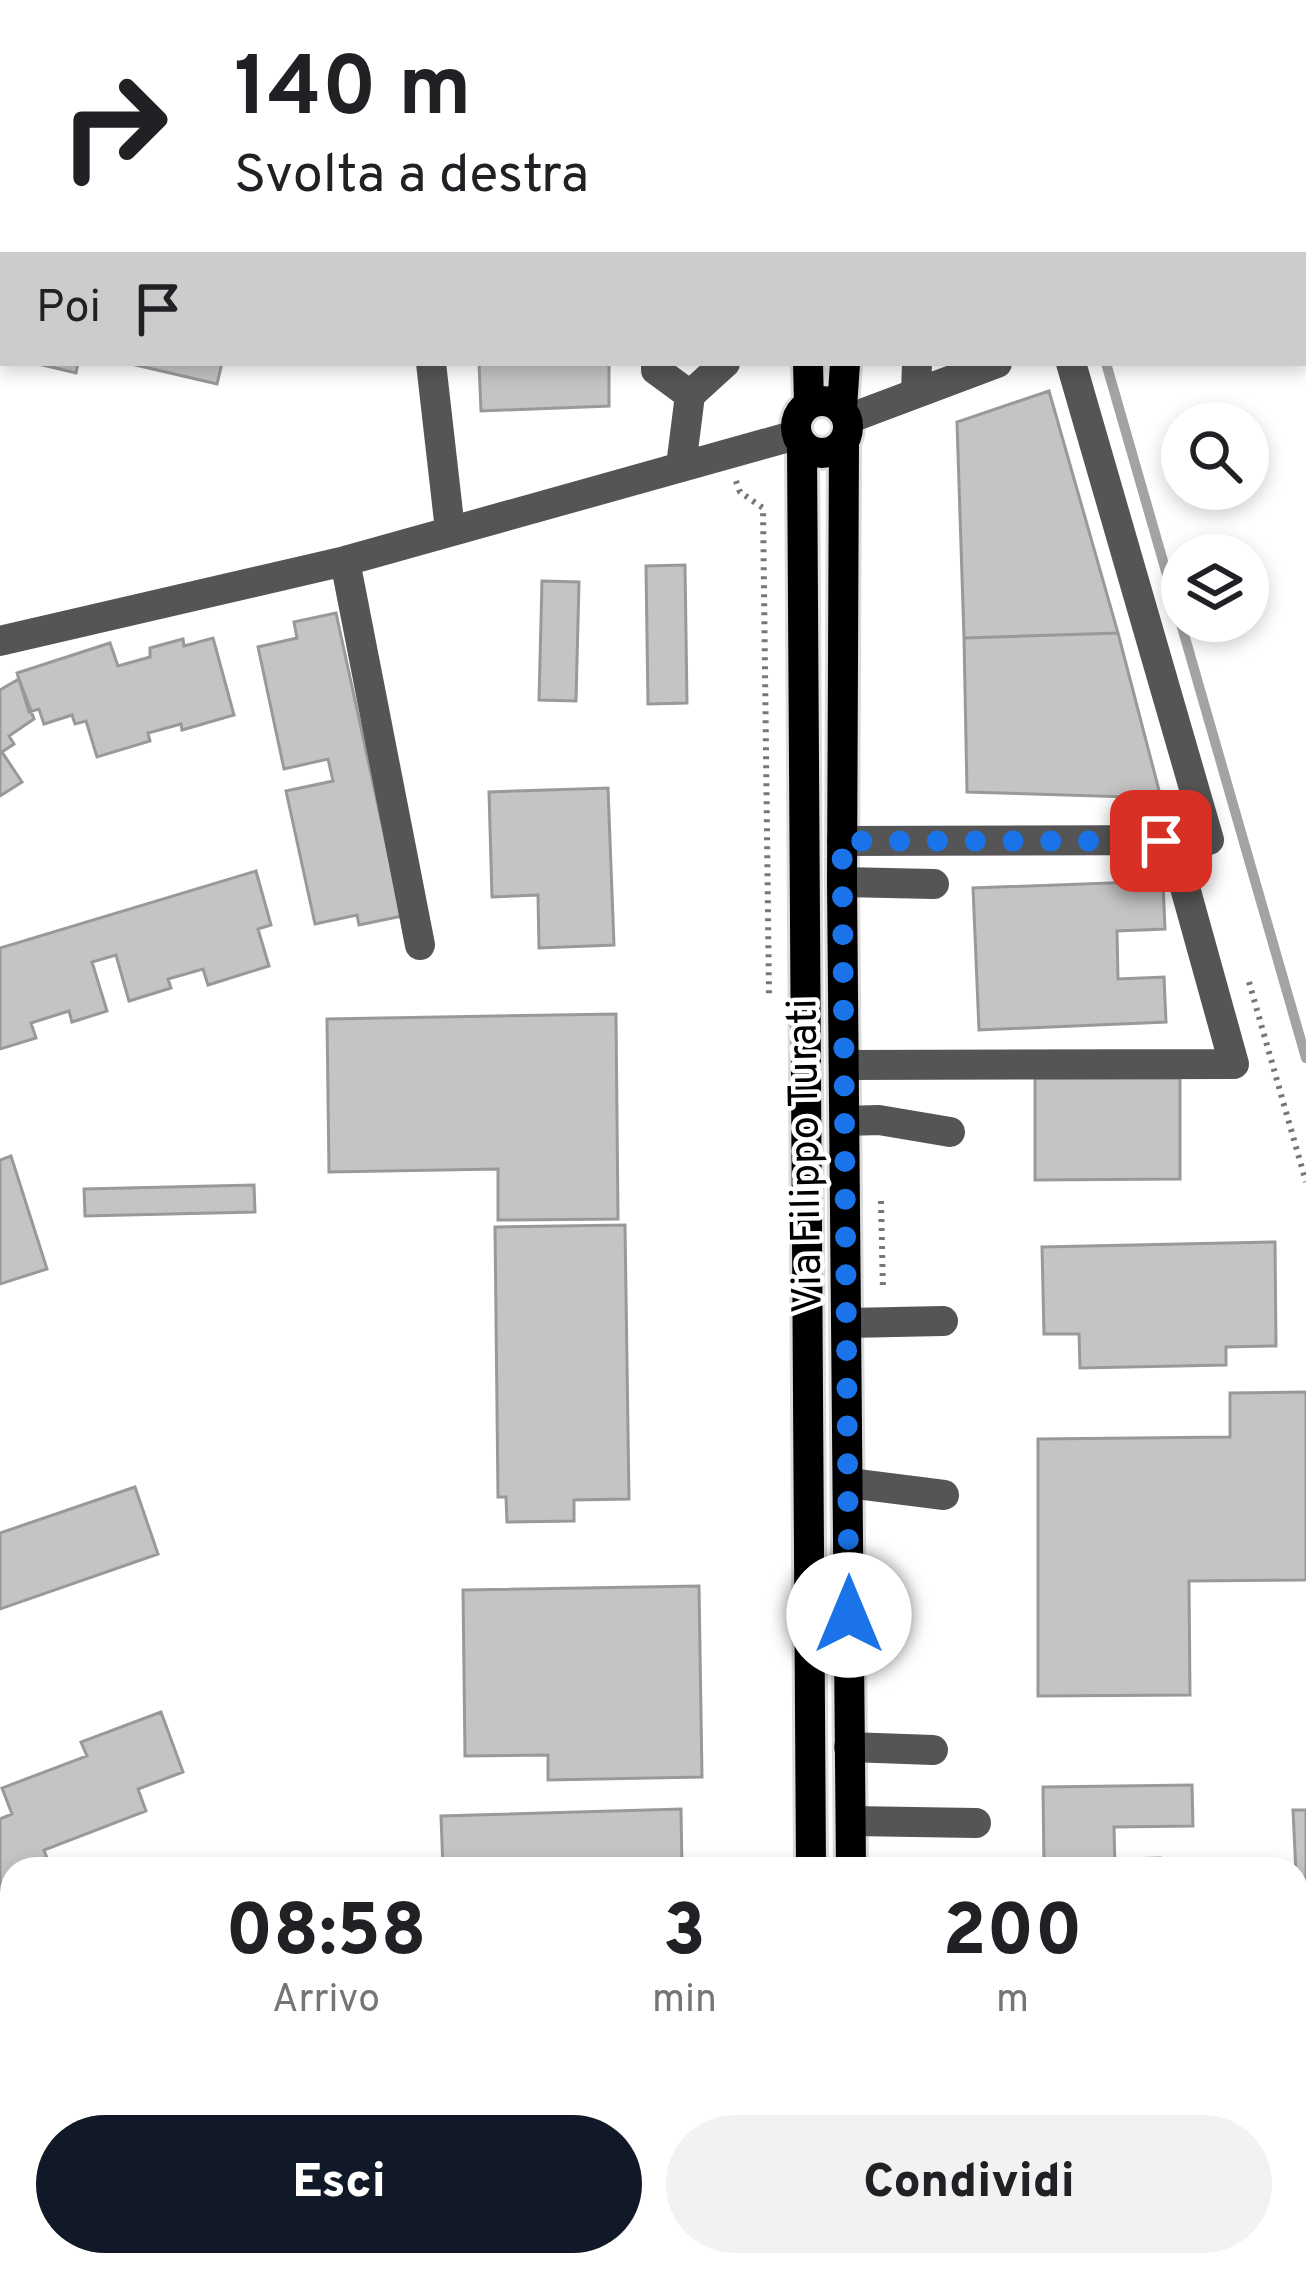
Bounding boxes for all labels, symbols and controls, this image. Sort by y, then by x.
text: 140 m [234,39,471,145]
icon: right [36,48,192,204]
text: Svolta a destra [234,143,589,212]
icon: arrive [125,276,191,342]
text: Poi [36,281,101,338]
map controls [1161,402,1269,642]
button: search [1161,402,1269,510]
button: layers [1161,534,1269,642]
pin [1110,790,1212,892]
icon: arrive [1128,808,1194,874]
street label: Via Filippo Turati [778,998,837,1314]
position arrow [786,1552,912,1678]
text: 08:58 [226,1889,426,1981]
text: 3 [663,1889,706,1981]
text: 200 [942,1889,1082,1981]
text: Arrivo [272,1977,380,2026]
text: min [652,1977,717,2026]
text: m [996,1977,1029,2026]
button: Esci [36,2115,642,2253]
button: Condividi [666,2115,1272,2253]

